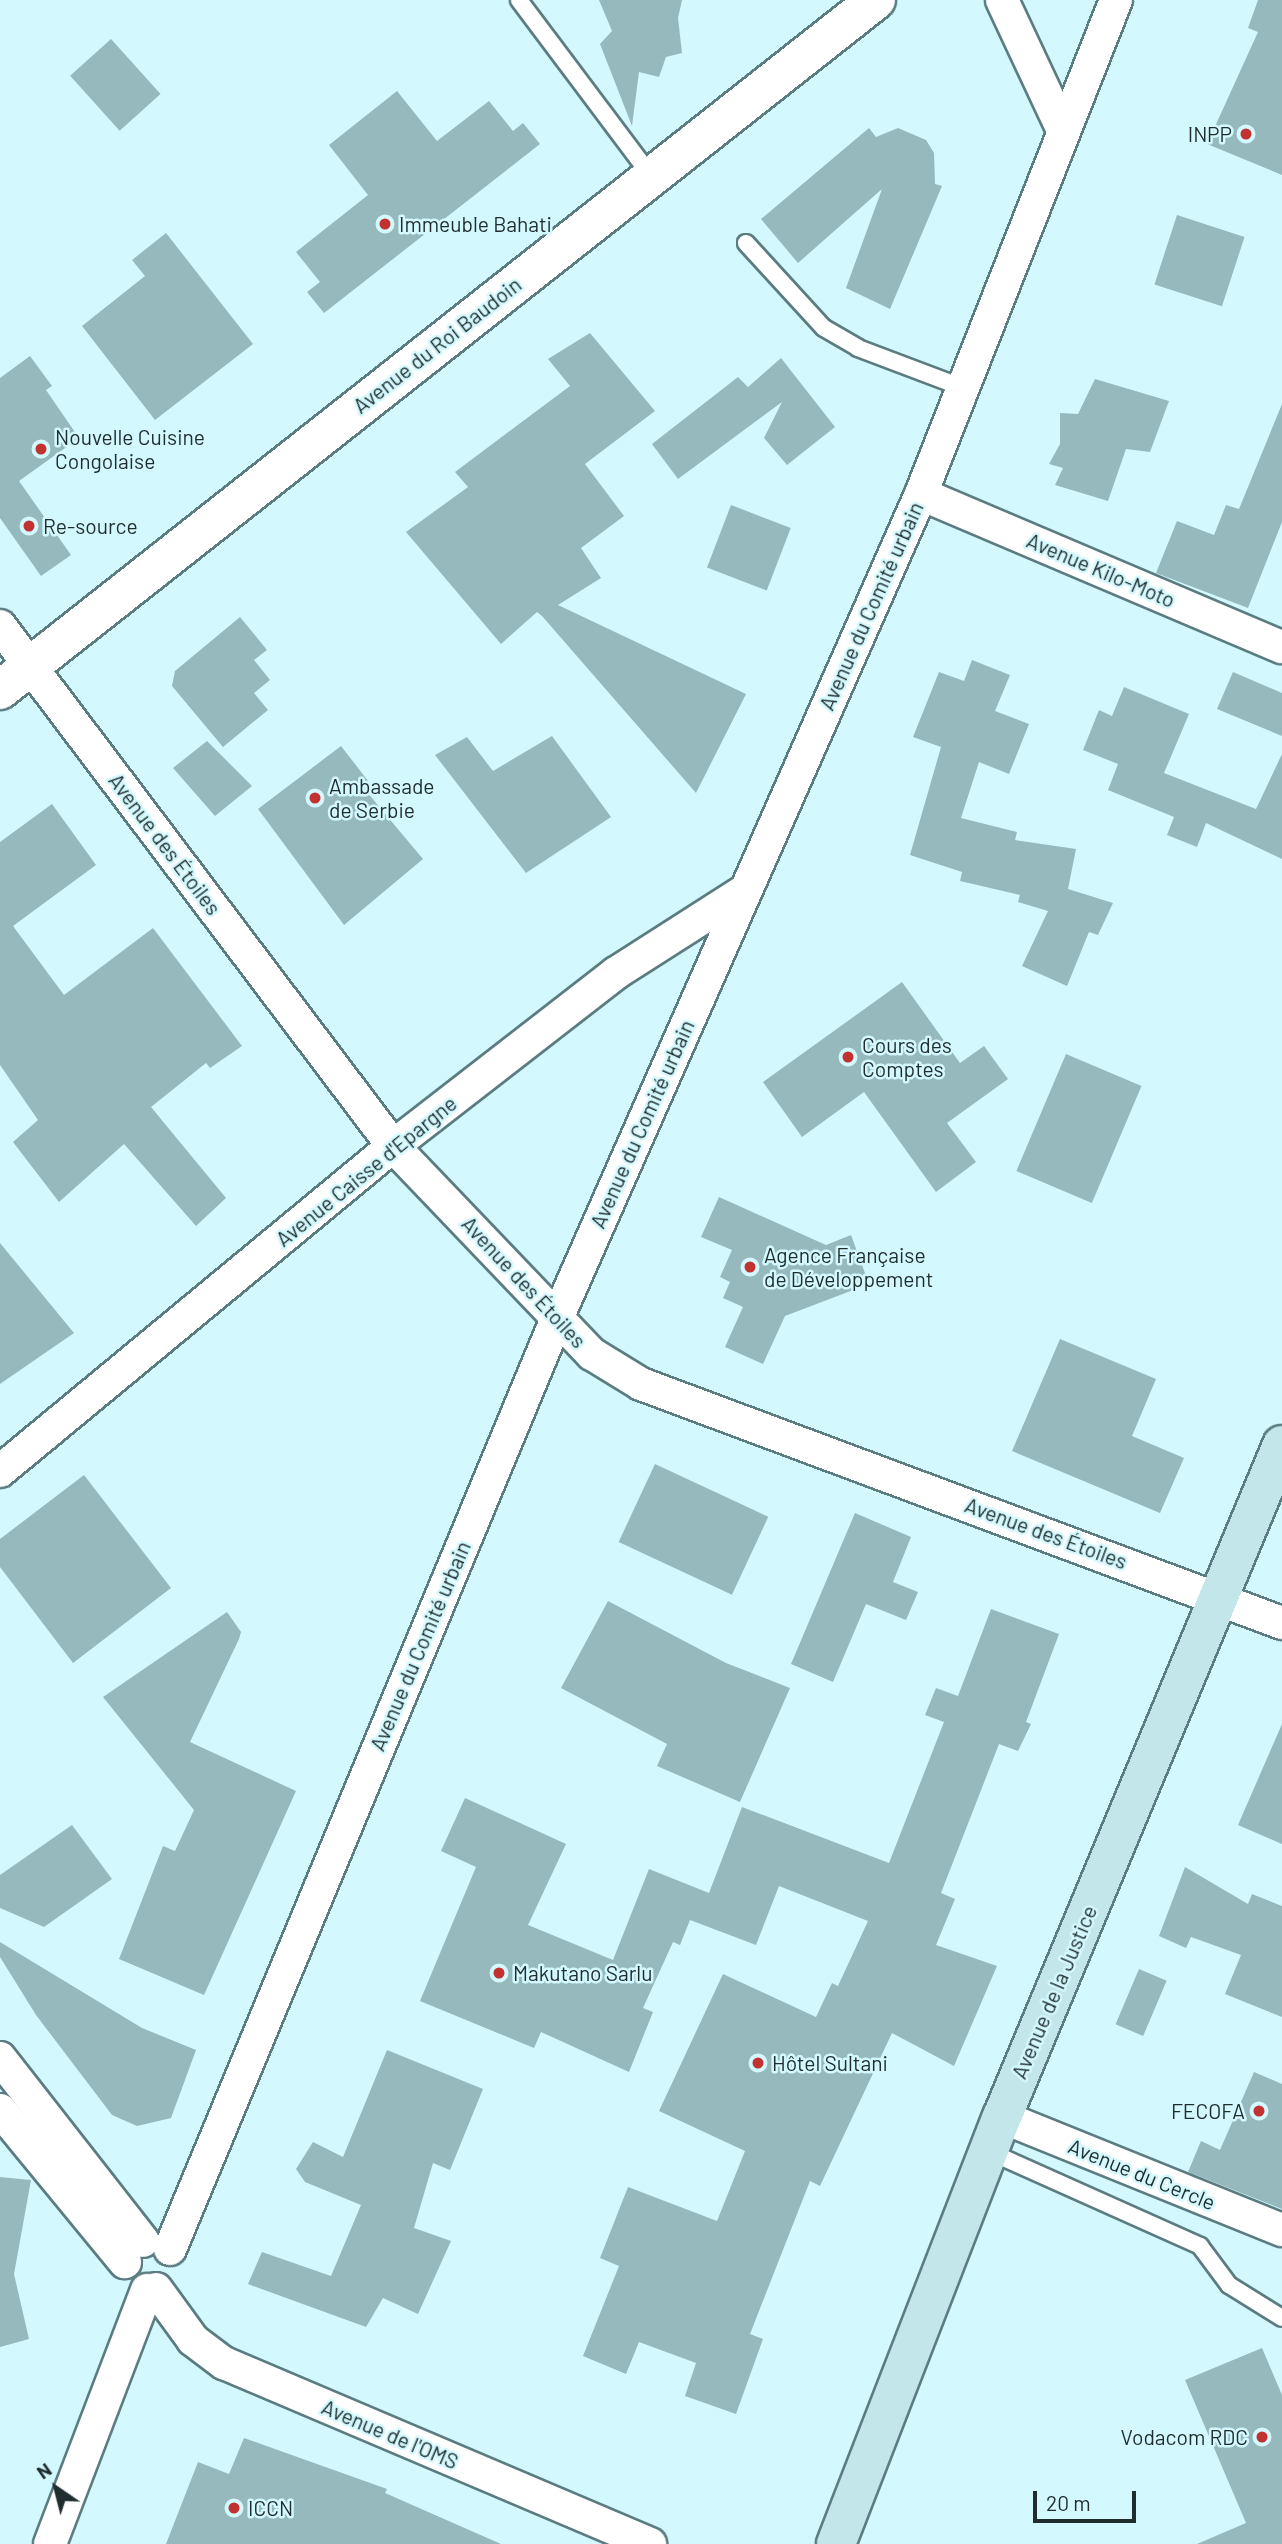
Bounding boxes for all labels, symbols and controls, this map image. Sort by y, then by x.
place label: INPP [1188,121,1232,147]
marker: INPP [1238,126,1254,142]
place label: Immeuble Bahati [399,211,552,237]
marker: Immeuble Bahati [377,216,393,232]
street label: Avenue du Roi Baudoin [348,272,526,418]
place label: Nouvelle Cuisine Congolaise [55,424,205,474]
marker: Nouvelle Cuisine Congolaise [33,441,49,457]
street label: Avenue du Comité urbain [814,498,928,714]
place label: Re-source [43,513,138,539]
marker: Re-source [21,518,37,534]
street label: Avenue Kilo-Moto [1023,527,1179,613]
street label: Avenue des Étoiles [104,768,226,920]
place label: Ambassade de Serbie [329,773,435,823]
marker: Ambassade de Serbie [307,790,323,806]
street label: Avenue du Comité urbain [585,1016,699,1232]
place label: Cours des Comptes [862,1032,952,1082]
marker: Cours des Comptes [840,1049,856,1065]
street label: Avenue Caisse d'Epargne [271,1090,461,1252]
street label: Avenue des Étoiles [457,1211,591,1353]
place label: Agence Française de Développement [764,1242,933,1292]
marker: Agence Française de Développement [742,1259,758,1275]
street label: Avenue des Étoiles [962,1492,1130,1574]
street label: Avenue du Comité urbain [364,1537,476,1755]
street label: Avenue de la Justice [1006,1901,1102,2083]
place label: Makutano Sarlu [513,1960,652,1986]
marker: Makutano Sarlu [491,1965,507,1981]
place label: Hôtel Sultani [772,2050,888,2076]
marker: Hôtel Sultani [750,2055,766,2071]
place label: FECOFA [1171,2098,1245,2124]
marker: FECOFA [1251,2103,1267,2119]
street label: Avenue du Cercle [1065,2133,1219,2215]
street label: Avenue de l'OMS [318,2394,462,2474]
place label: Vodacom RDC [1121,2424,1248,2450]
marker: Vodacom RDC [1254,2429,1270,2445]
north arrow [21,2453,91,2523]
text: N [32,2457,55,2483]
scale bar [1037,2478,1140,2522]
text: 20 m [1046,2490,1091,2515]
place label: ICCN [248,2495,293,2521]
marker: ICCN [226,2500,242,2516]

